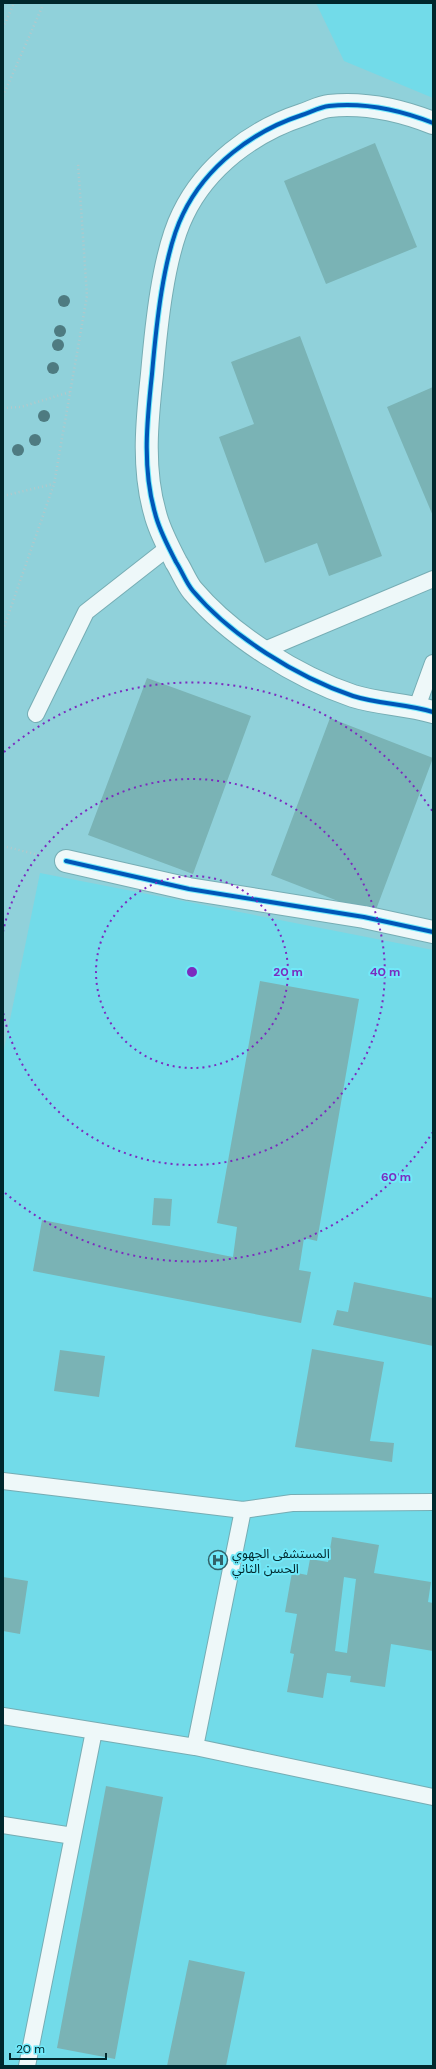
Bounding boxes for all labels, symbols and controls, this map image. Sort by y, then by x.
text: 20 m [273,964,303,980]
text: 40 m [370,964,400,980]
centre of rings [185,965,199,979]
text: 60 m [381,1169,411,1185]
place label: المستشفى الجهوي الحسن الثاني [232,1545,330,1579]
hospital icon: المستشفى الجهوي الحسن الثاني [207,1549,229,1571]
scale bar [10,2035,106,2061]
text: 20 m [16,2041,45,2057]

